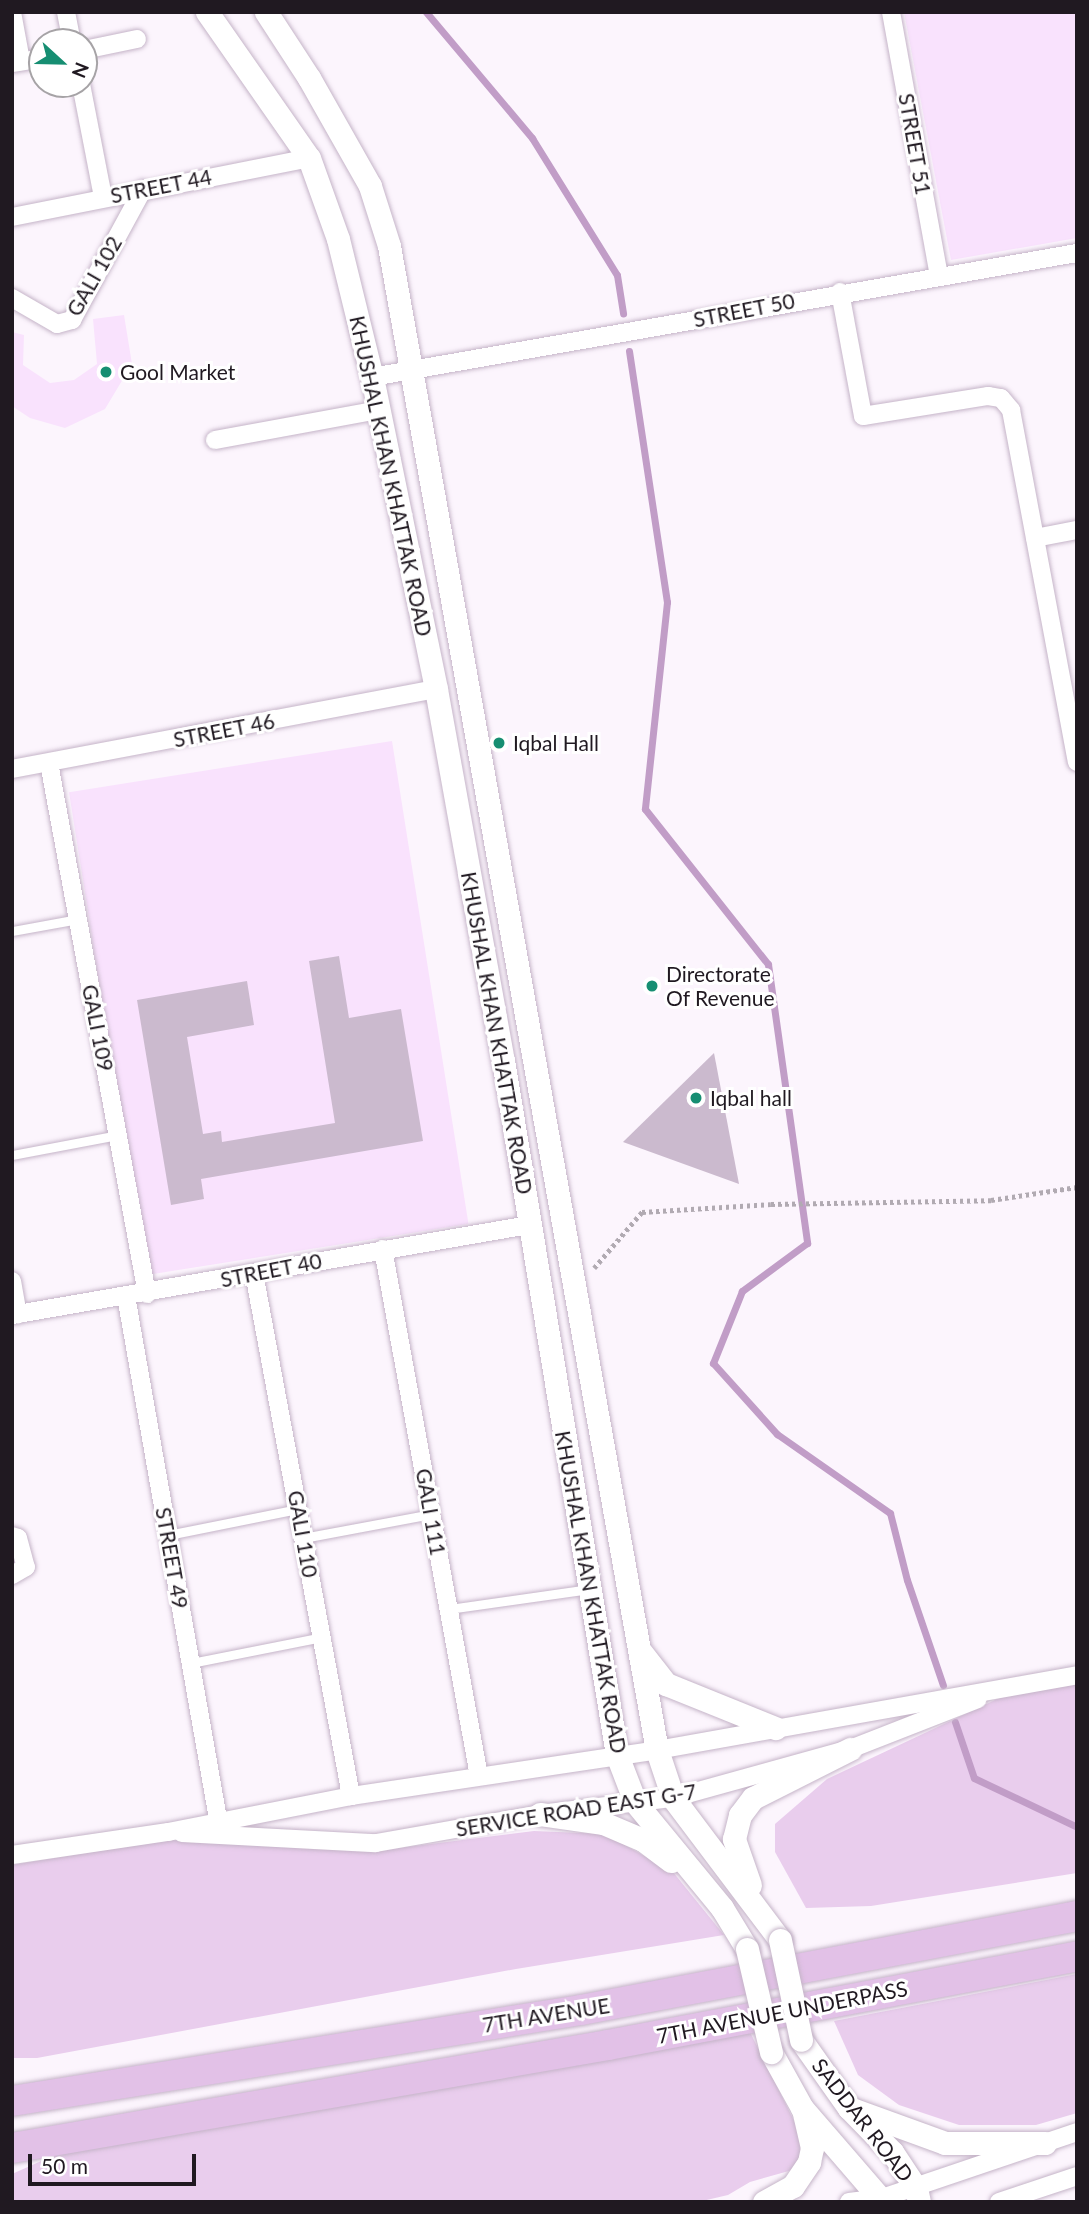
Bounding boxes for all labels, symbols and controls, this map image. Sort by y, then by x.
north arrow [28,28,98,98]
text: N [68,59,94,81]
street label: STREET 51 [894,91,936,197]
street label: STREET 44 [108,164,214,208]
street label: GALI 102 [61,232,127,320]
street label: STREET 50 [691,288,797,332]
street label: KHUSHAL KHAN KHATTAK ROAD [345,313,437,639]
place label: Gool Market [120,359,235,385]
marker: Gool Market [98,364,114,380]
street label: STREET 46 [171,708,277,752]
place label: Iqbal Hall [513,730,599,756]
marker: Iqbal Hall [491,735,507,751]
street label: KHUSHAL KHAN KHATTAK ROAD [456,869,538,1197]
place label: Directorate Of Revenue [666,961,775,1011]
marker: Directorate Of Revenue [644,978,660,994]
street label: GALI 109 [77,982,119,1074]
place label: Iqbal hall [710,1085,792,1111]
marker: Iqbal hall [688,1090,704,1106]
street label: STREET 40 [218,1248,324,1292]
street label: KHUSHAL KHAN KHATTAK ROAD [550,1428,632,1756]
street label: GALI 111 [411,1466,451,1558]
street label: GALI 110 [283,1488,323,1580]
street label: STREET 49 [151,1505,193,1611]
street label: SERVICE ROAD EAST G-7 [454,1778,698,1842]
street label: 7TH AVENUE UNDERPASS [654,1975,910,2049]
street label: 7TH AVENUE [480,1992,612,2038]
street label: SADDAR ROAD [807,2053,919,2187]
scale bar [32,2140,200,2184]
text: 50 m [41,2153,88,2178]

